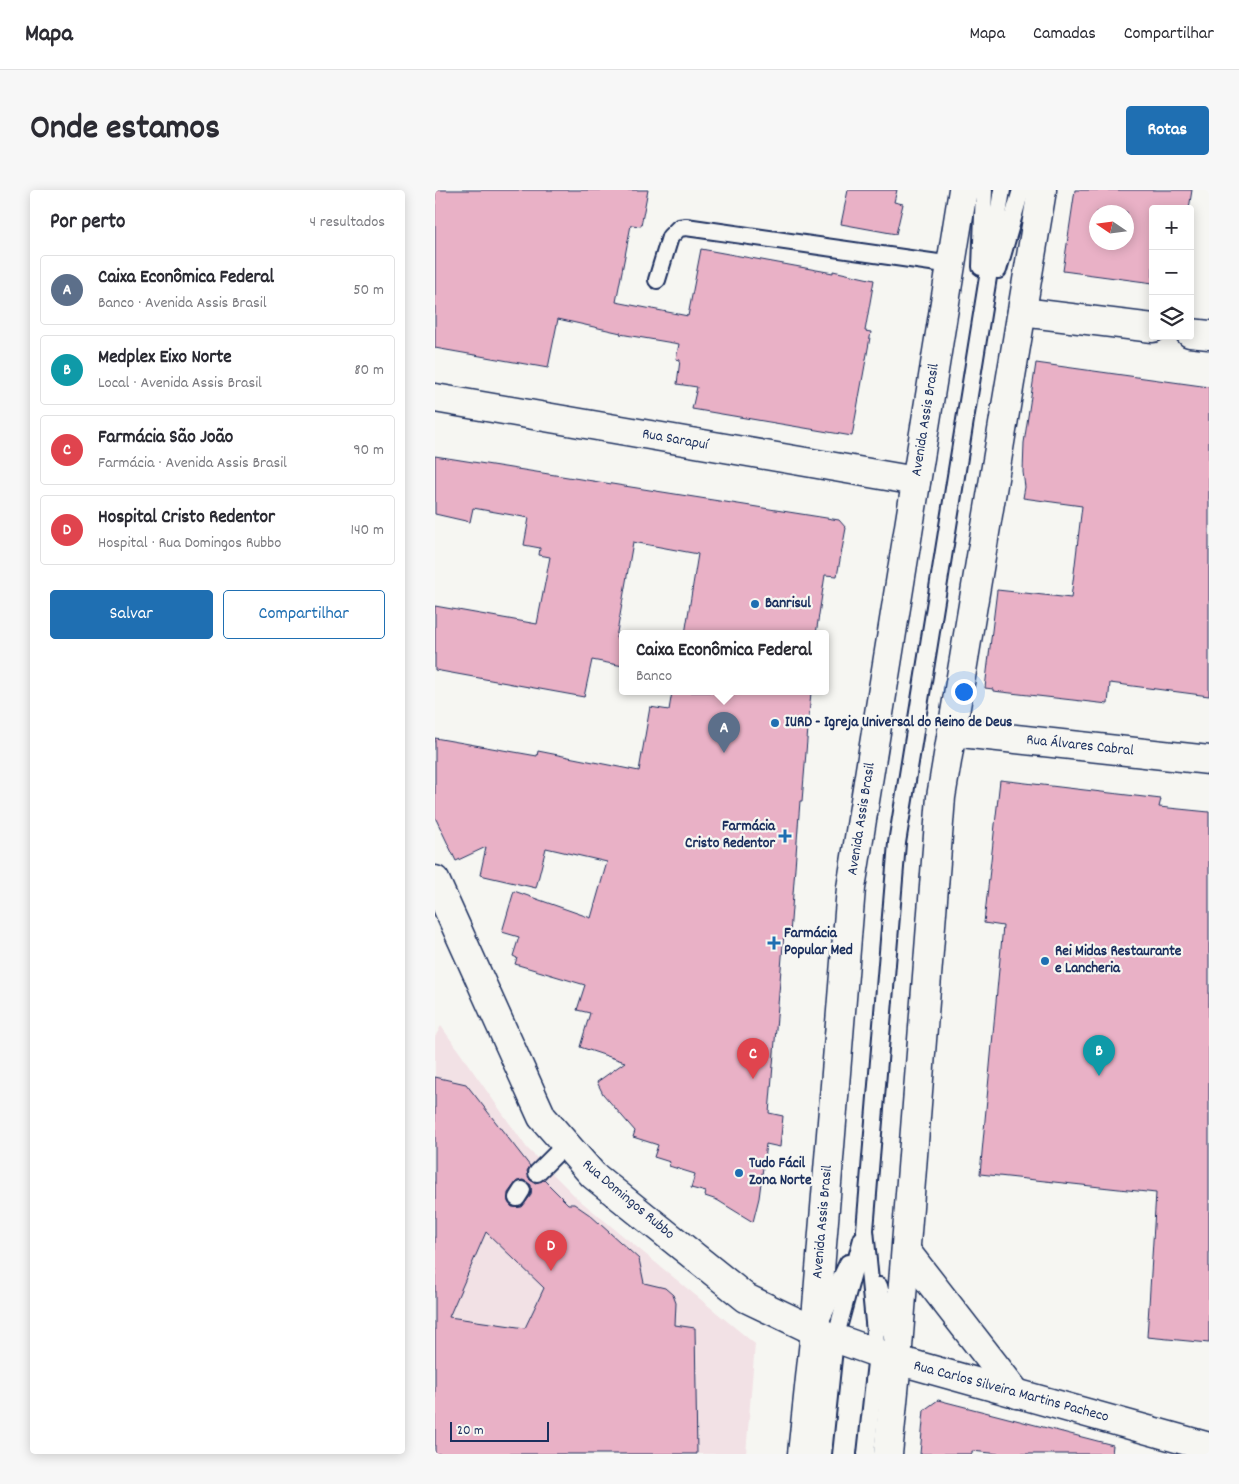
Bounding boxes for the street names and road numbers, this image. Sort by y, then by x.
street label: Avenida Assis Brasil [906,362,946,478]
street label: Rua Sarapuí [640,423,711,457]
street label: Rua Álvares Cabral [1025,729,1135,763]
street label: Avenida Assis Brasil [842,761,882,877]
street label: Rua Domingos Rubbo [577,1155,679,1246]
street label: Avenida Assis Brasil [807,1164,839,1280]
street label: Rua Carlos Silveira Martins Pacheco [911,1355,1111,1429]

